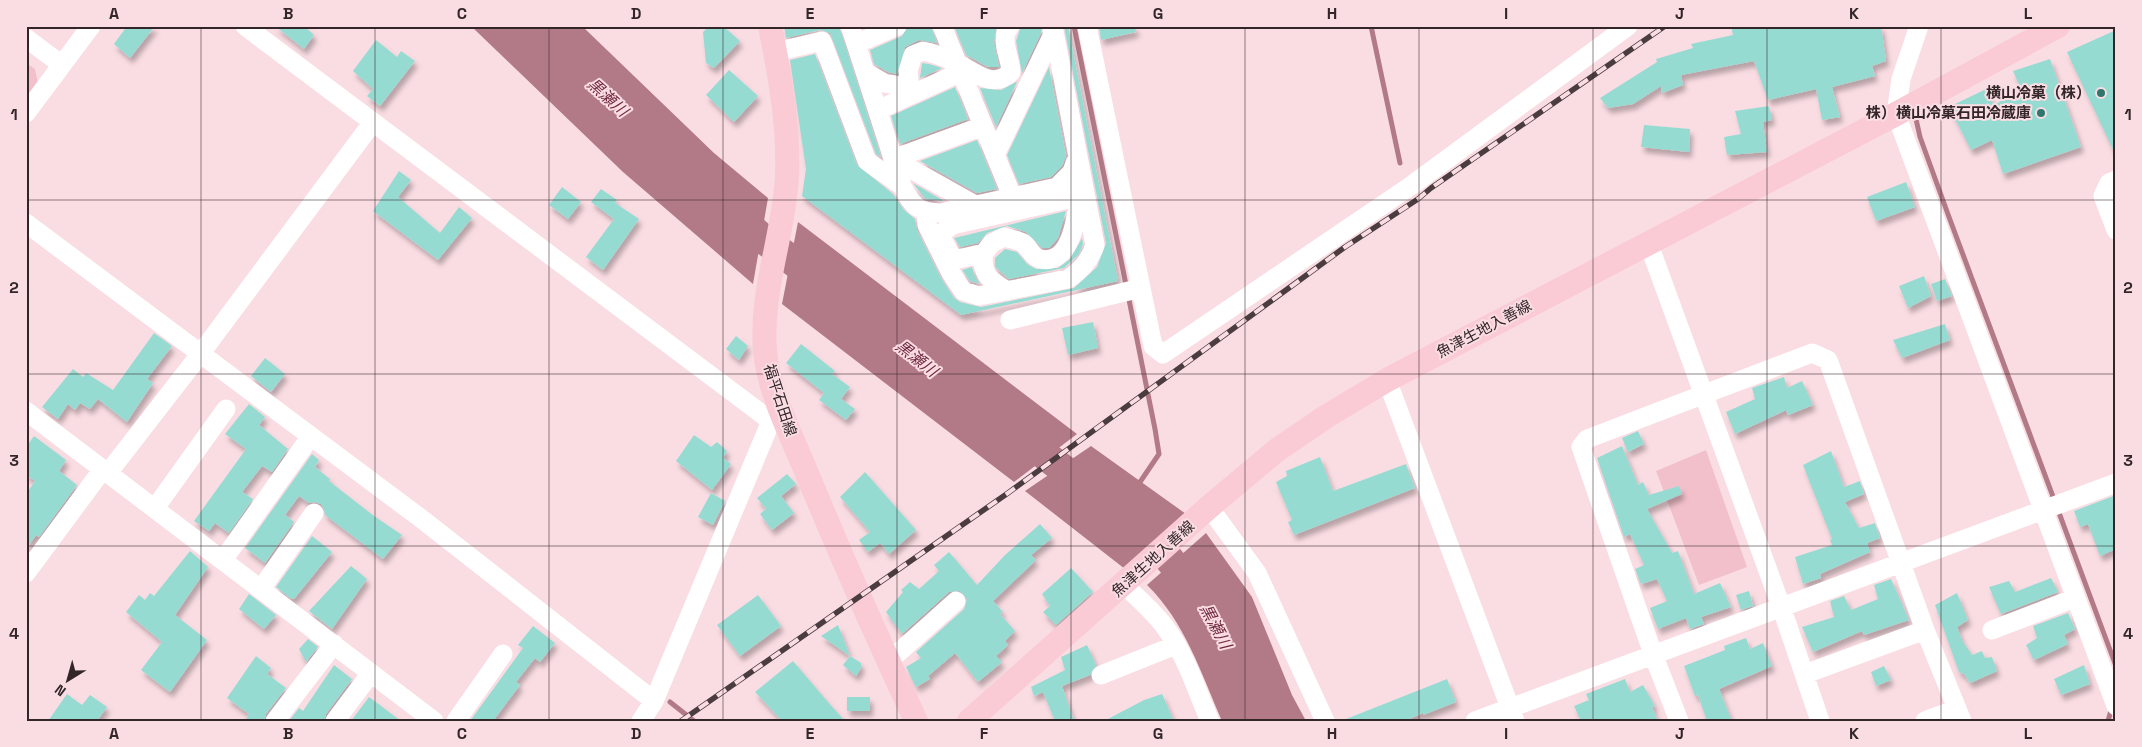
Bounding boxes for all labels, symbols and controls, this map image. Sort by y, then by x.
text: A [109,3,119,24]
text: B [283,3,293,24]
text: C [457,3,467,24]
text: D [631,3,641,24]
text: E [806,3,815,24]
text: F [980,3,989,24]
text: G [1153,3,1163,24]
text: H [1327,3,1337,24]
text: I [1504,3,1508,24]
text: J [1675,3,1685,24]
text: K [1849,3,1859,24]
text: L [2024,3,2033,24]
water label: 黒瀬川 [583,74,634,123]
place label: 横山冷菓（株） [1986,83,2091,102]
marker: 横山冷菓（株） [2095,87,2107,99]
place label: 株）横山冷菓石田冷蔵庫 [1866,103,2031,122]
text: 1 [10,104,18,125]
text: 1 [2124,104,2132,125]
marker: 株）横山冷菓石田冷蔵庫 [2035,107,2047,119]
text: 2 [9,277,19,298]
text: 2 [2123,277,2133,298]
street label: 魚津生地入善線 [1433,296,1535,362]
water label: 黒瀬川 [891,335,944,383]
street label: 福平石田線 [760,361,801,438]
text: 3 [9,450,19,471]
text: 3 [2123,450,2133,471]
street label: 魚津生地入善線 [1107,516,1198,601]
water label: 黒瀬川 [1195,600,1237,654]
text: 4 [9,623,19,644]
text: 4 [2123,623,2133,644]
north arrow [42,654,92,704]
text: N [51,680,69,700]
text: A [109,723,119,744]
text: B [283,723,293,744]
text: C [457,723,467,744]
text: D [631,723,641,744]
text: E [806,723,815,744]
text: F [980,723,989,744]
text: G [1153,723,1163,744]
text: H [1327,723,1337,744]
text: I [1504,723,1508,744]
text: J [1675,723,1685,744]
text: K [1849,723,1859,744]
text: L [2024,723,2033,744]

